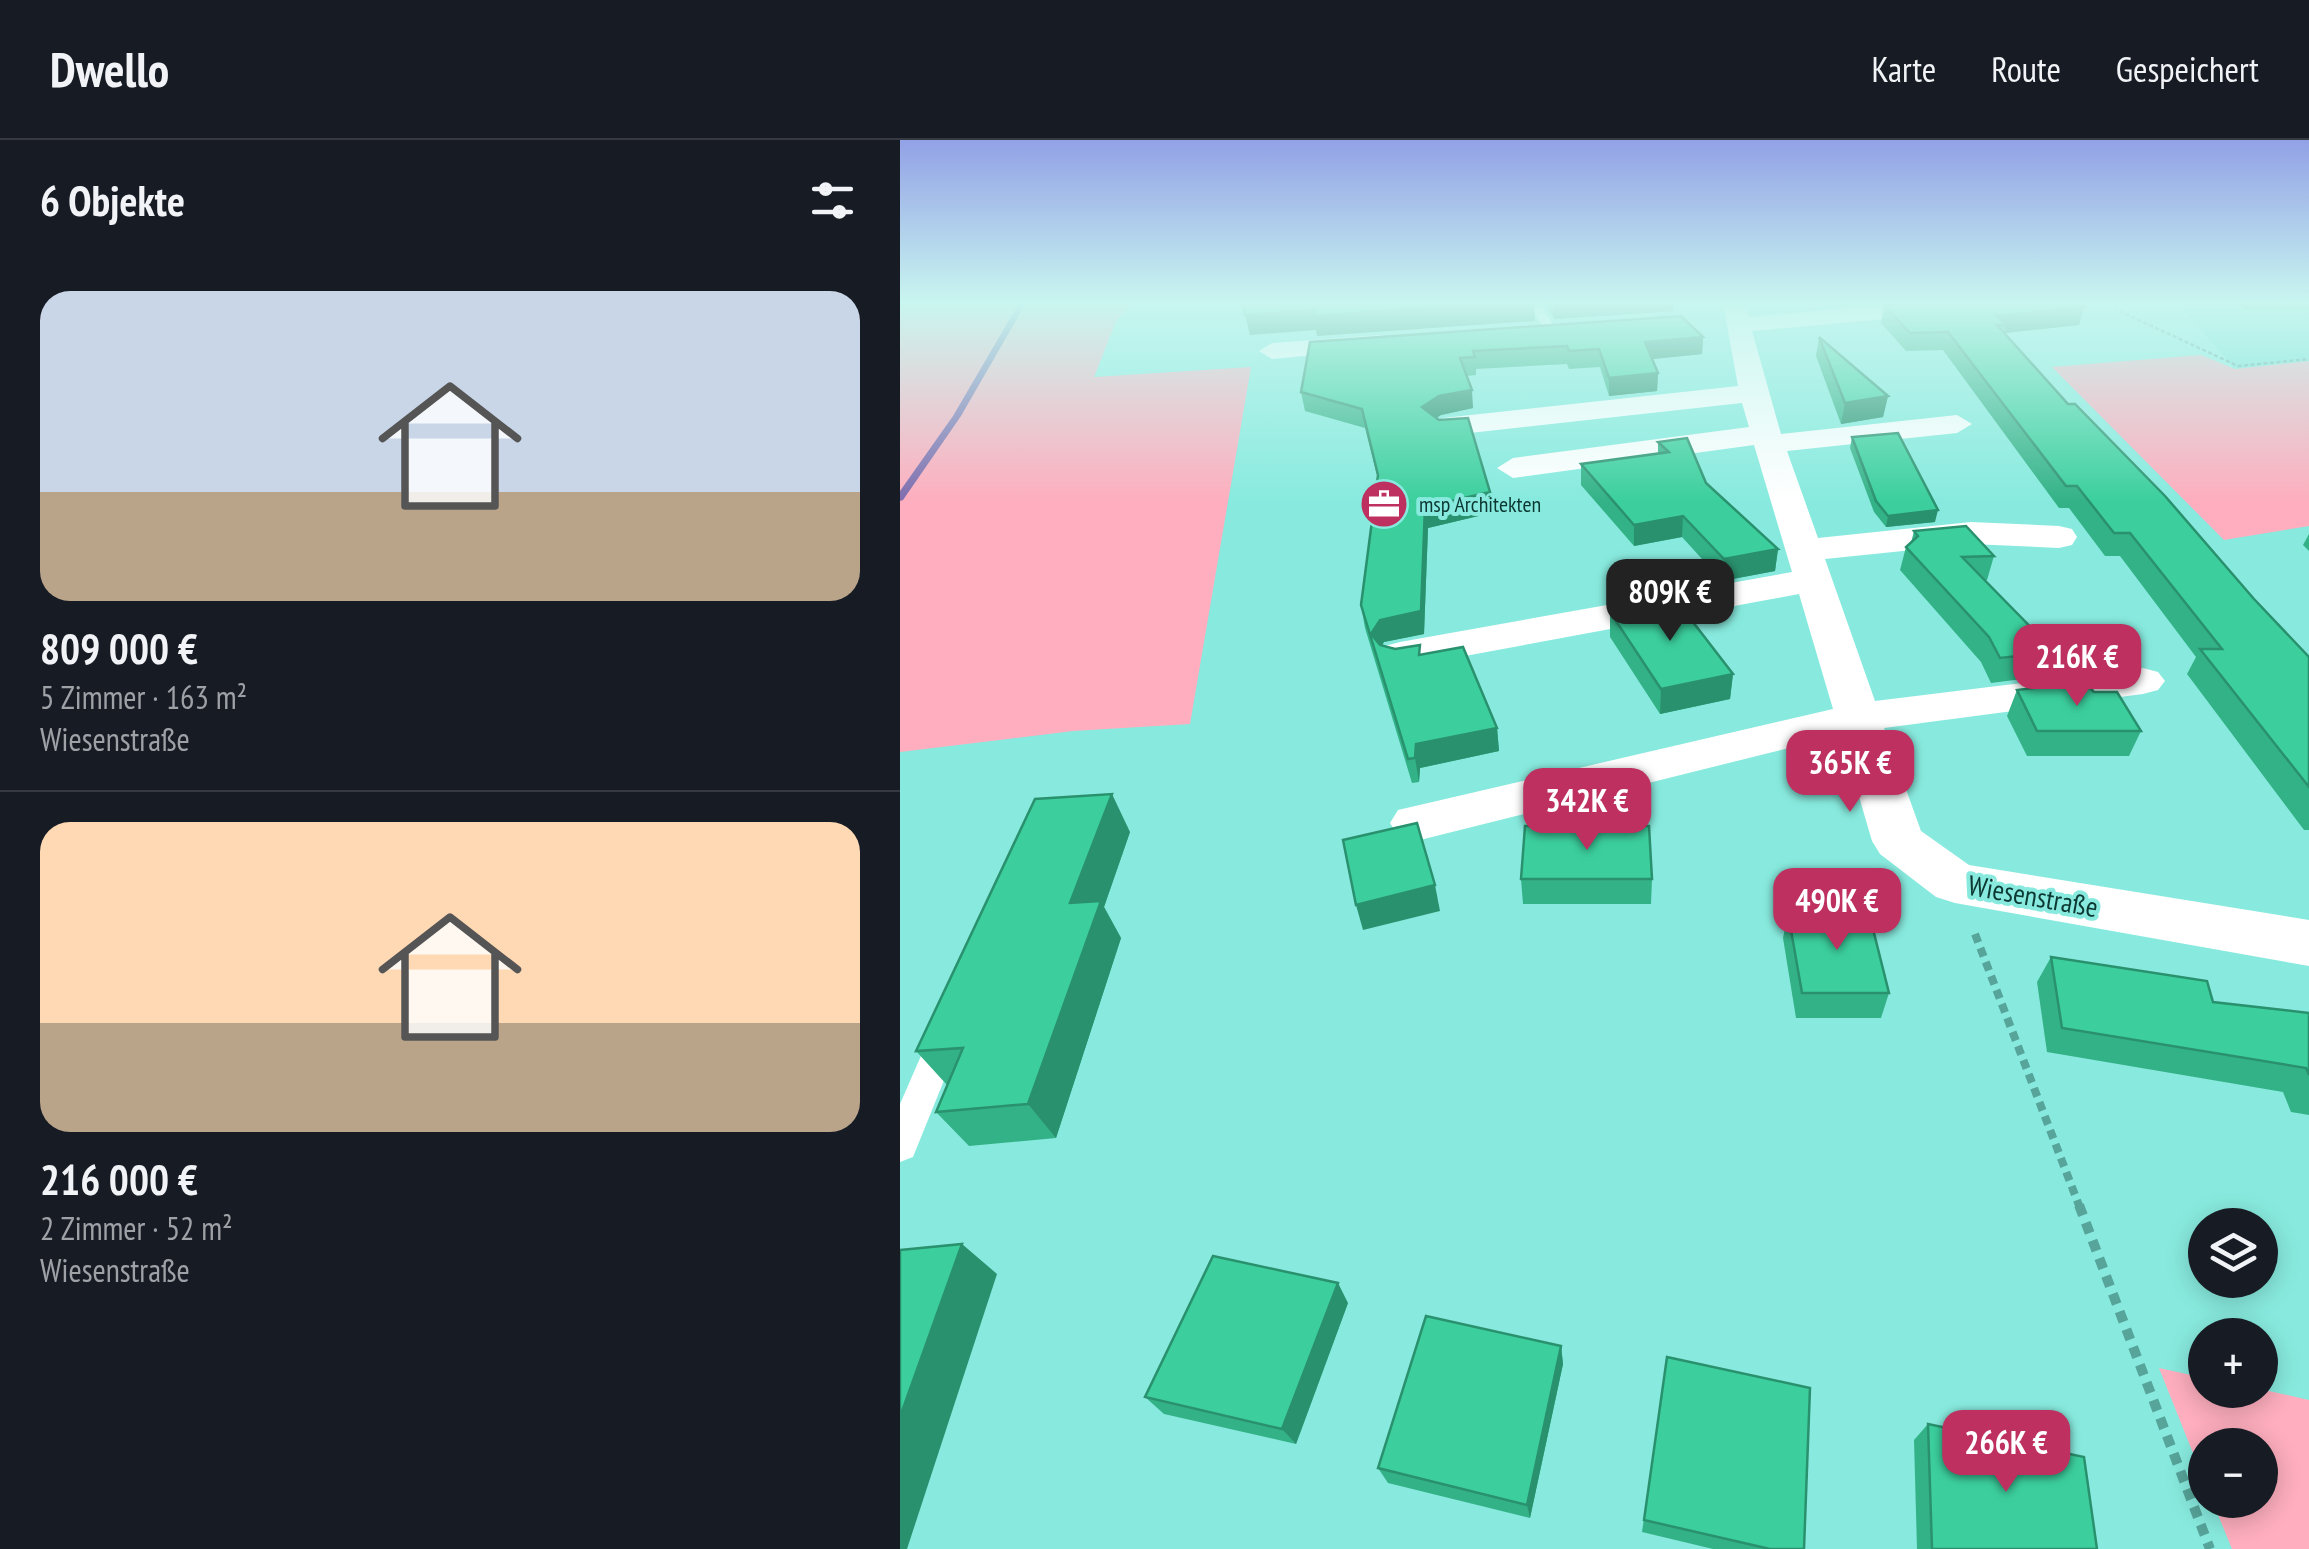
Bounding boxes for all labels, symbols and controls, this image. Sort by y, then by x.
text: Dwello [50,38,169,100]
text: Karte [1872,46,1936,92]
text: Route [1991,46,2061,92]
text: Gespeichert [2116,46,2259,92]
text: 6 Objekte [40,173,185,228]
icon: filters [805,173,860,228]
icon: home [360,356,540,536]
office icon: msp Architekten [1358,478,1410,530]
place label: msp Architekten [1419,490,1541,518]
pin: 809K € [1589,559,1751,644]
text: 809K € [1628,570,1712,612]
text: 809 000 € [40,621,198,676]
pin: 216K € [1996,624,2158,709]
text: 216K € [2035,635,2119,677]
text: 5 Zimmer · 163 m² [40,676,247,718]
text: Wiesenstraße [40,718,190,760]
pin: 365K € [1769,730,1931,815]
text: 365K € [1808,741,1892,783]
pin: 342K € [1506,768,1668,853]
text: 342K € [1545,779,1629,821]
street label: Wiesenstraße [1965,866,2101,925]
pin: 490K € [1756,868,1918,953]
text: 490K € [1795,879,1879,921]
icon: home [360,887,540,1067]
text: 216 000 € [40,1152,198,1207]
text: 2 Zimmer · 52 m² [40,1207,233,1249]
map controls [2188,1208,2278,1518]
button: layers [2188,1208,2278,1298]
text: Wiesenstraße [40,1249,190,1291]
button: + [2188,1318,2278,1408]
pin: 266K € [1925,1410,2087,1495]
text: 266K € [1964,1421,2048,1463]
button: − [2188,1428,2278,1518]

